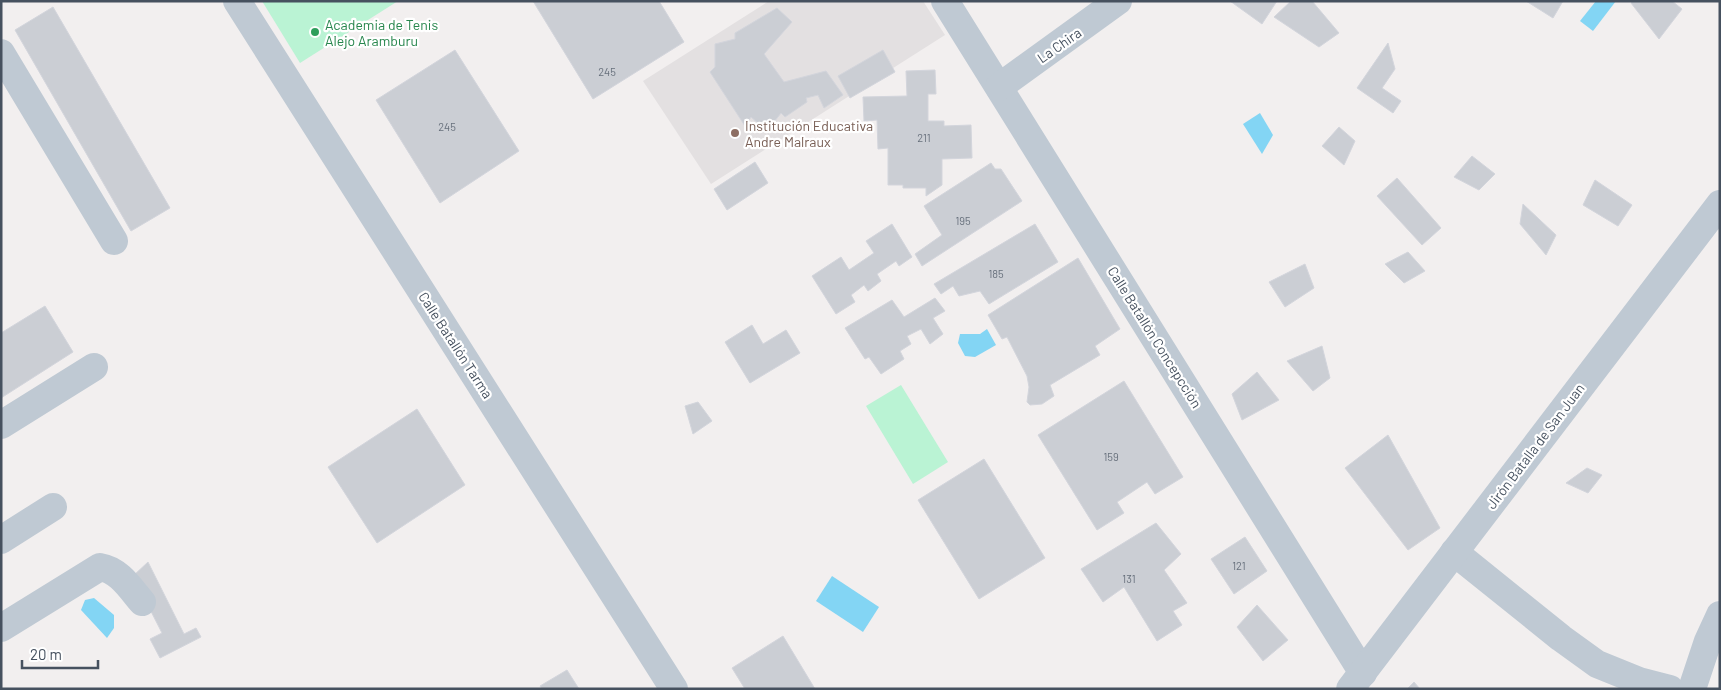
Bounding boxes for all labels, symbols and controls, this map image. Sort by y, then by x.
place label: Academia de Tenis Alejo Aramburu [325,16,438,49]
street label: La Chira [1034,24,1084,66]
marker: Academia de Tenis Alejo Aramburu [309,26,321,38]
house number: 245 [598,65,616,78]
place label: Institución Educativa Andre Malraux [745,117,873,150]
house number: 245 [438,120,456,133]
marker: Institución Educativa Andre Malraux [729,127,741,139]
house number: 211 [917,131,931,144]
house number: 195 [955,214,971,227]
street label: Calle Batallón Concepcción [1104,263,1206,411]
house number: 185 [988,267,1004,280]
street label: Calle Batallón Tarma [415,289,497,401]
street label: Jirón Batalla de San Juan [1482,380,1588,512]
house number: 159 [1103,450,1119,463]
house number: 121 [1232,559,1246,572]
house number: 131 [1122,572,1136,585]
scale bar [22,638,99,670]
text: 20 m [30,645,62,663]

